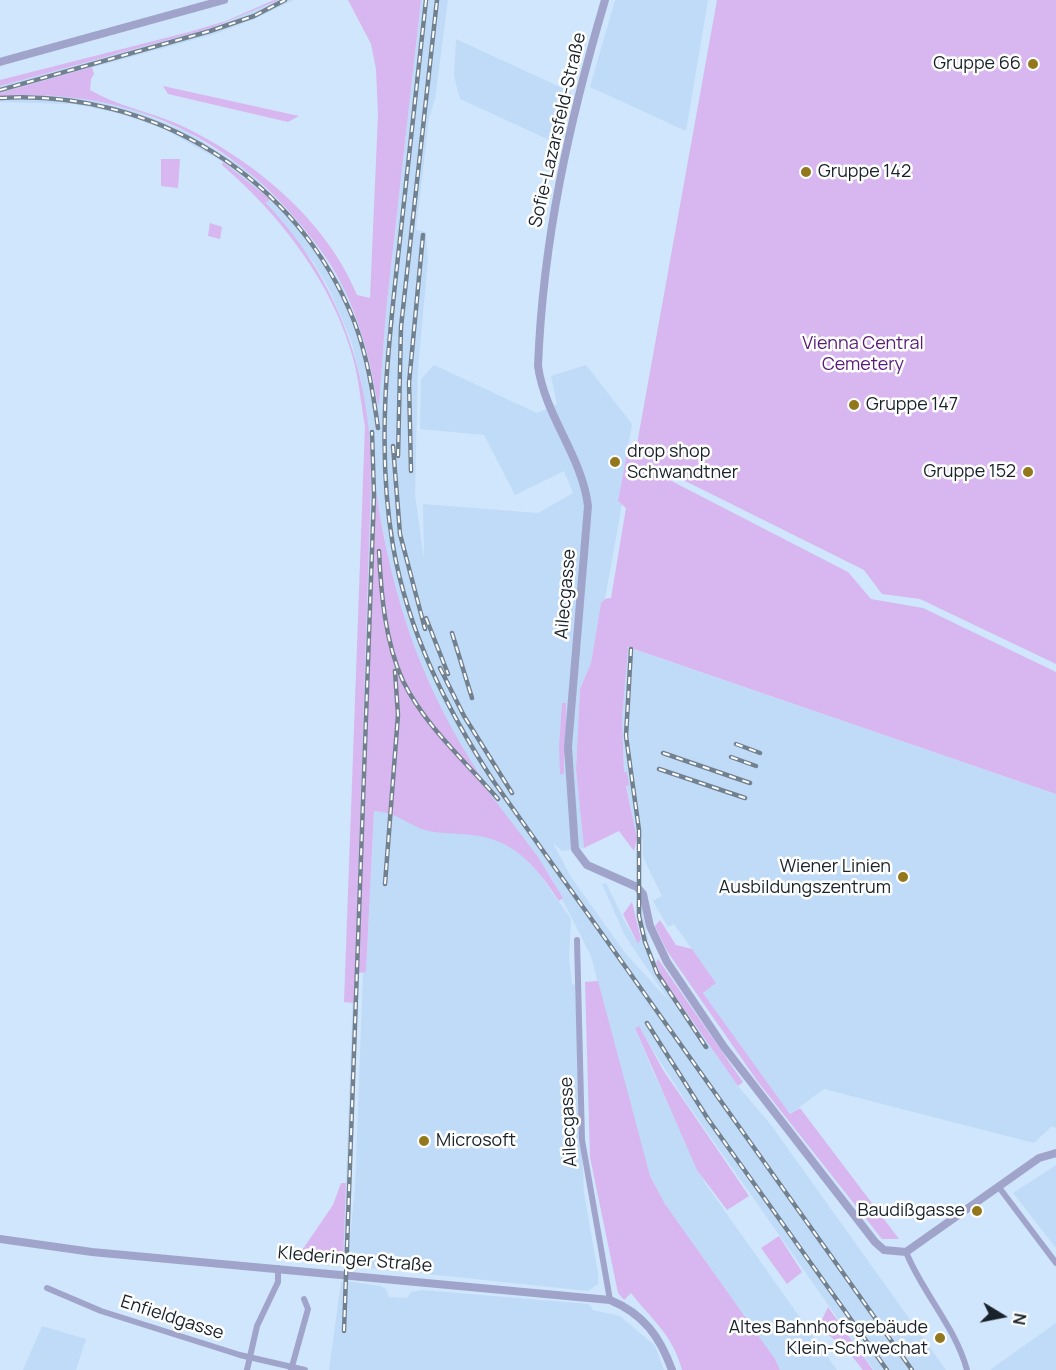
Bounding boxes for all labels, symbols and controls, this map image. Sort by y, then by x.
street label: Sofie-Lazarsfeld-Straße [525,31,591,229]
place label: Gruppe 66 [933,53,1021,75]
marker: Gruppe 66 [1026,57,1040,71]
place label: Gruppe 142 [818,161,911,183]
marker: Gruppe 142 [799,165,813,179]
park label: Vienna Central Cemetery [802,333,924,376]
place label: Gruppe 147 [866,394,958,416]
marker: Gruppe 147 [847,398,861,412]
place label: drop shop Schwandtner [627,441,738,484]
marker: drop shop Schwandtner [608,455,622,469]
place label: Gruppe 152 [924,461,1016,483]
marker: Gruppe 152 [1021,465,1035,479]
street label: Ailecgasse [551,548,581,640]
place label: Wiener Linien Ausbildungszentrum [719,856,891,898]
marker: Wiener Linien Ausbildungszentrum [896,870,910,884]
street label: Ailecgasse [556,1076,582,1168]
place label: Microsoft [436,1130,516,1152]
marker: Microsoft [417,1134,431,1148]
place label: Baudißgasse [858,1200,965,1222]
marker: Baudißgasse [970,1204,984,1218]
street label: Klederinger Straße [277,1242,433,1278]
north arrow [972,1286,1032,1346]
street label: Enfieldgasse [118,1291,226,1345]
text: N [1008,1312,1032,1327]
place label: Altes Bahnhofsgebäude Klein-Schwechat [729,1317,928,1360]
marker: Altes Bahnhofsgebäude Klein-Schwechat [933,1331,947,1345]

